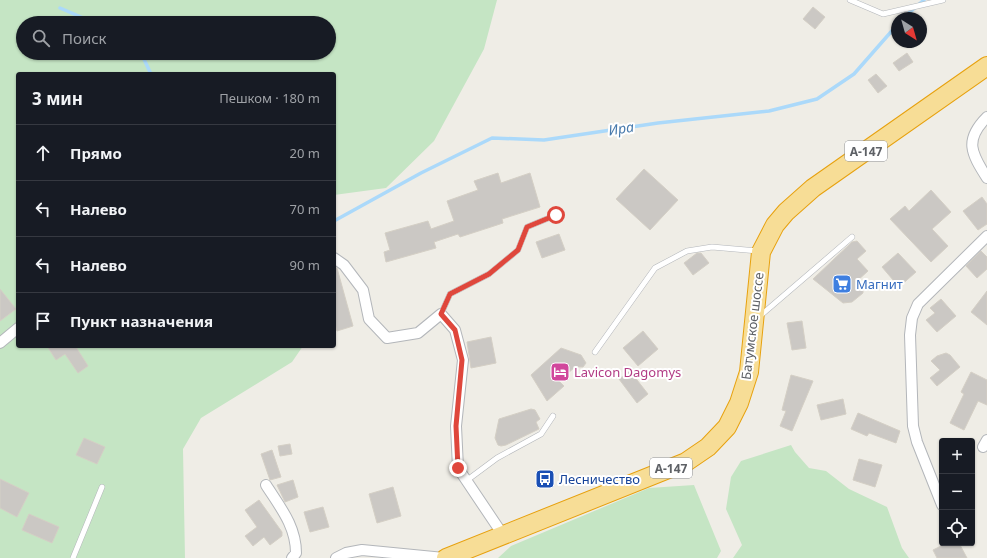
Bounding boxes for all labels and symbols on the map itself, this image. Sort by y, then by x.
north arrow [891,12,927,48]
water label: Ира [607,117,635,139]
road number: А-147 [845,141,887,161]
route start [547,206,565,224]
street label: Батумское шоссе [736,271,768,381]
supermarket icon: Магнит [831,273,853,295]
place label: Магнит [856,275,903,293]
hotel icon: Lavicon Dagomys [549,361,571,383]
place label: Lavicon Dagomys [574,363,681,381]
road number: А-147 [650,458,692,478]
route end [449,459,467,477]
bus stop icon: Лесничество [534,468,556,490]
place label: Лесничество [559,470,640,488]

